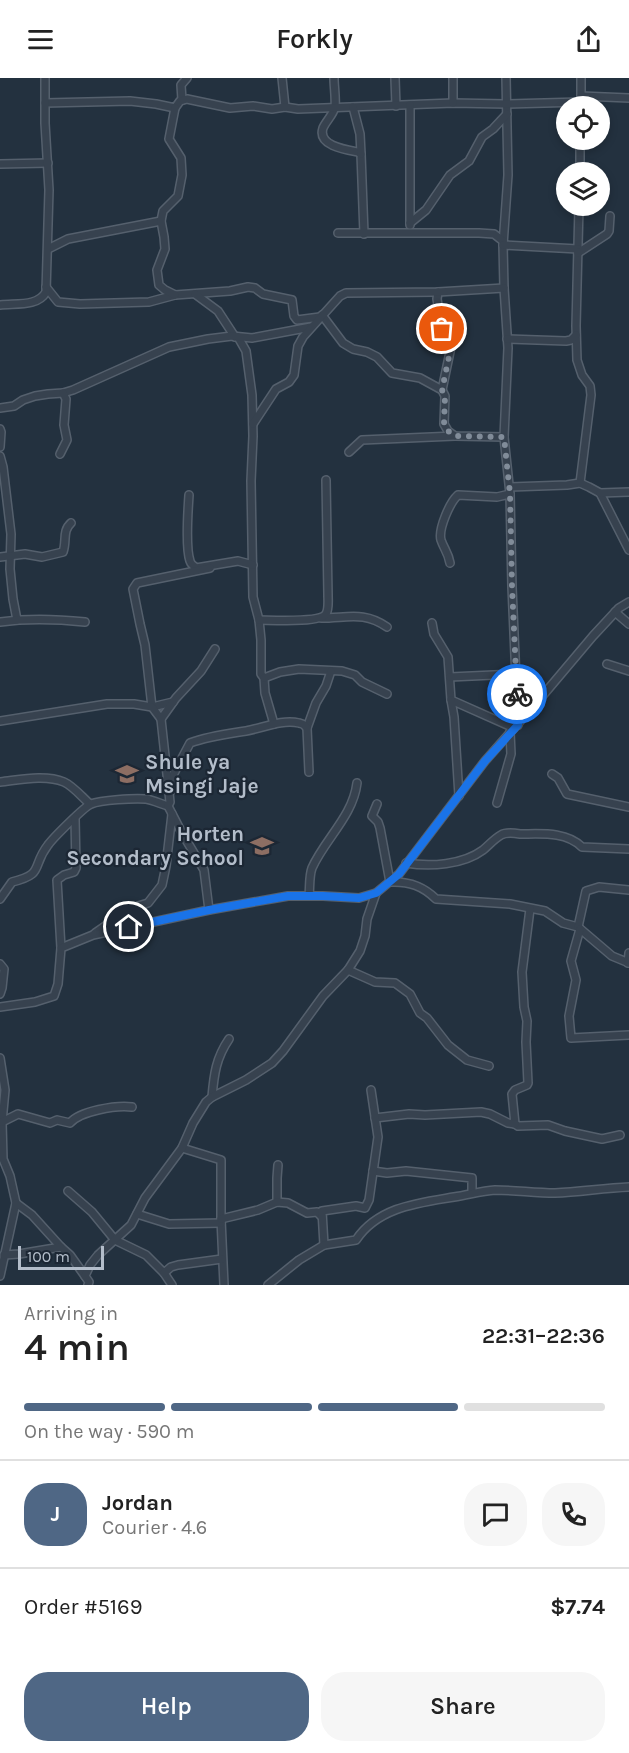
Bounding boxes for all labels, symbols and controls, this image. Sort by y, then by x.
icon: menu [24,23,57,56]
text: Forkly [276,23,353,55]
icon: share [572,23,605,56]
map controls [556,96,610,216]
button: locate [556,96,610,150]
button: layers [556,162,610,216]
pin [416,303,467,354]
icon: bag [425,312,458,345]
courier [487,664,547,724]
icon: bike [501,678,534,711]
place label: Shule ya Msingi Jaje [145,750,259,798]
school or university icon: Shule ya Msingi Jaje [114,761,140,787]
place label: Horten Secondary School [66,822,244,870]
school or university icon: Horten Secondary School [249,833,275,859]
pin [103,901,154,952]
icon: home [112,910,145,943]
scale bar [18,1243,104,1270]
text: 100 m [27,1247,70,1266]
text: Arriving in [24,1302,118,1325]
text: 22:31–22:36 [482,1323,605,1349]
text: 4 min [24,1324,130,1370]
text: On the way · 590 m [24,1420,194,1443]
button: chat [464,1483,527,1546]
button: phone [542,1483,605,1546]
text: Jordan [102,1490,173,1516]
text: J [51,1501,60,1527]
text: Courier · 4.6 [102,1516,207,1539]
text: Order #5169 [24,1594,142,1620]
text: $7.74 [550,1594,605,1620]
button: Help [24,1672,309,1741]
button: Share [321,1672,605,1741]

